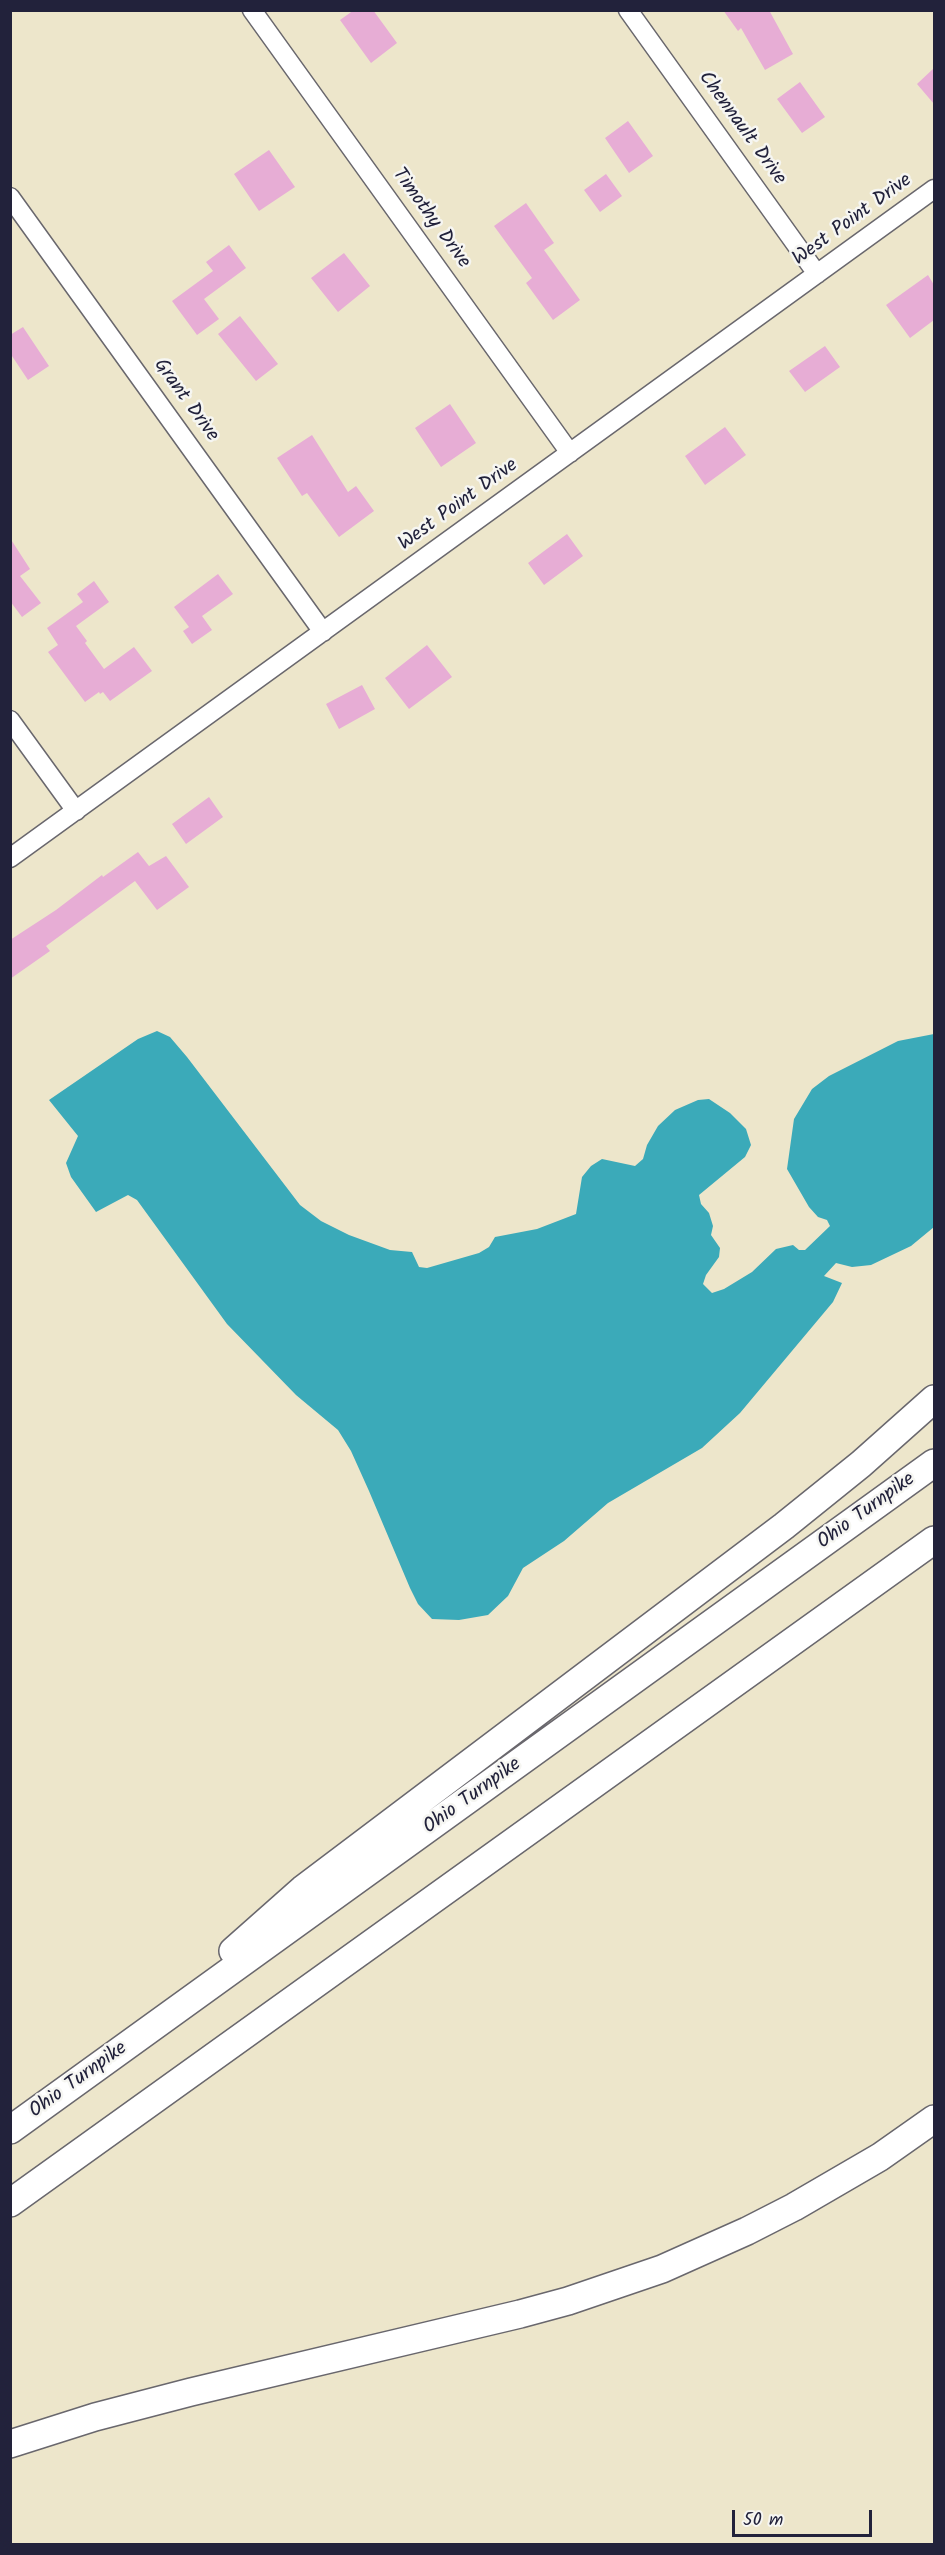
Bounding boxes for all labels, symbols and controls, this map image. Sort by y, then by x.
street label: Chennault Drive [692,68,790,190]
street label: Timothy Drive [386,164,474,274]
street label: West Point Drive [789,170,917,272]
street label: Grant Drive [147,355,223,447]
street label: West Point Drive [395,455,523,557]
street label: Ohio Turnpike [813,1468,921,1556]
street label: Ohio Turnpike [419,1753,527,1841]
street label: Ohio Turnpike [25,2037,133,2125]
scale bar [735,2498,874,2536]
text: 50 m [743,2506,783,2535]

